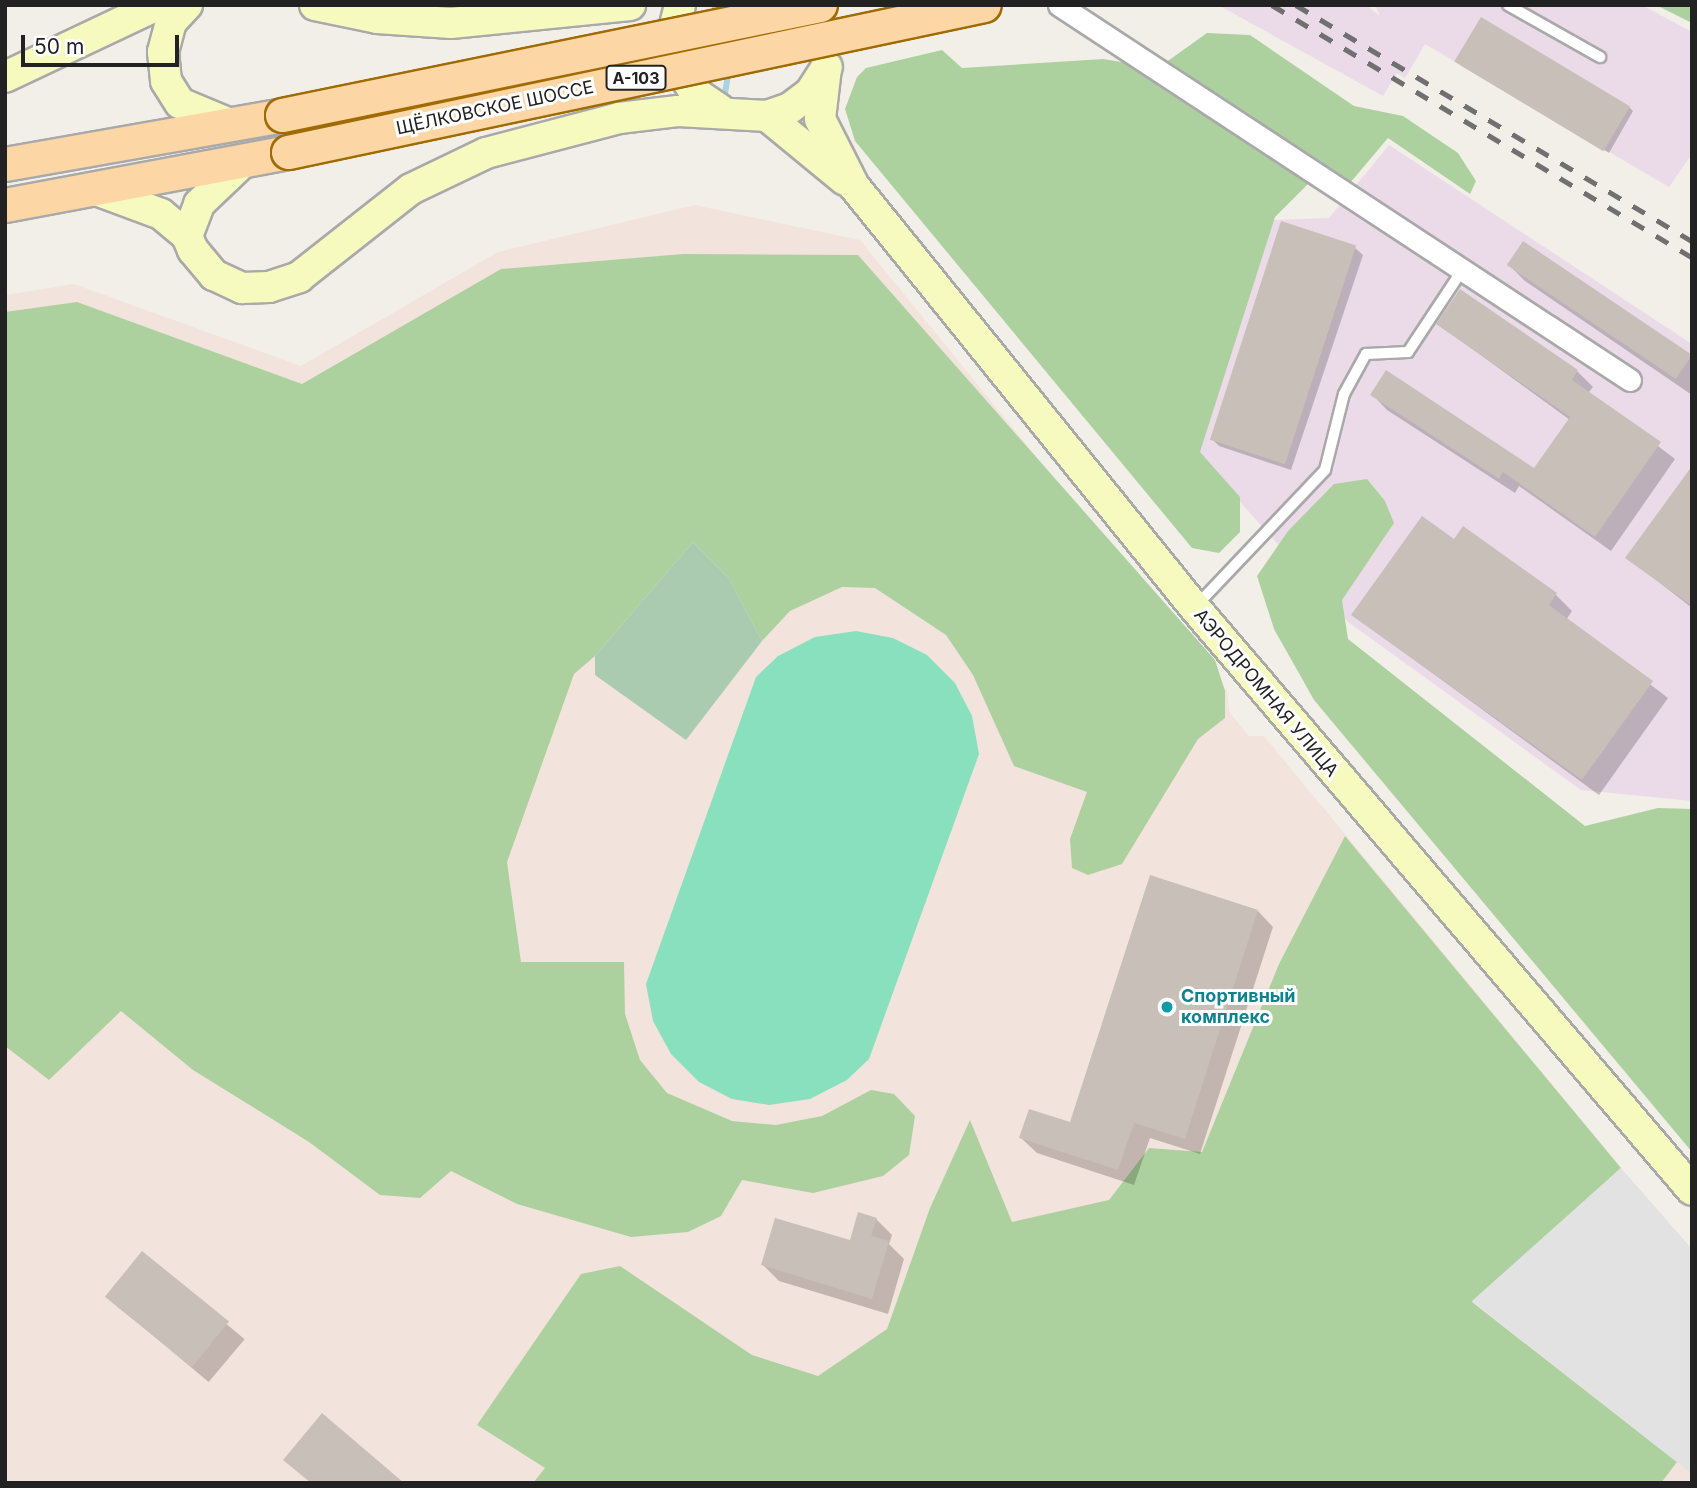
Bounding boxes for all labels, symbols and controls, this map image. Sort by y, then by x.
scale bar [24,21,182,65]
text: 50 m [34,34,84,59]
road number: А-103 [604,66,668,90]
street label: ЩЁЛКОВСКОЕ ШОССЕ [394,77,596,139]
street label: АЭРОДРОМНАЯ УЛИЦА [1189,605,1343,781]
place label: Спортивный комплекс [1181,986,1296,1028]
marker: Спортивный комплекс [1159,999,1175,1015]

